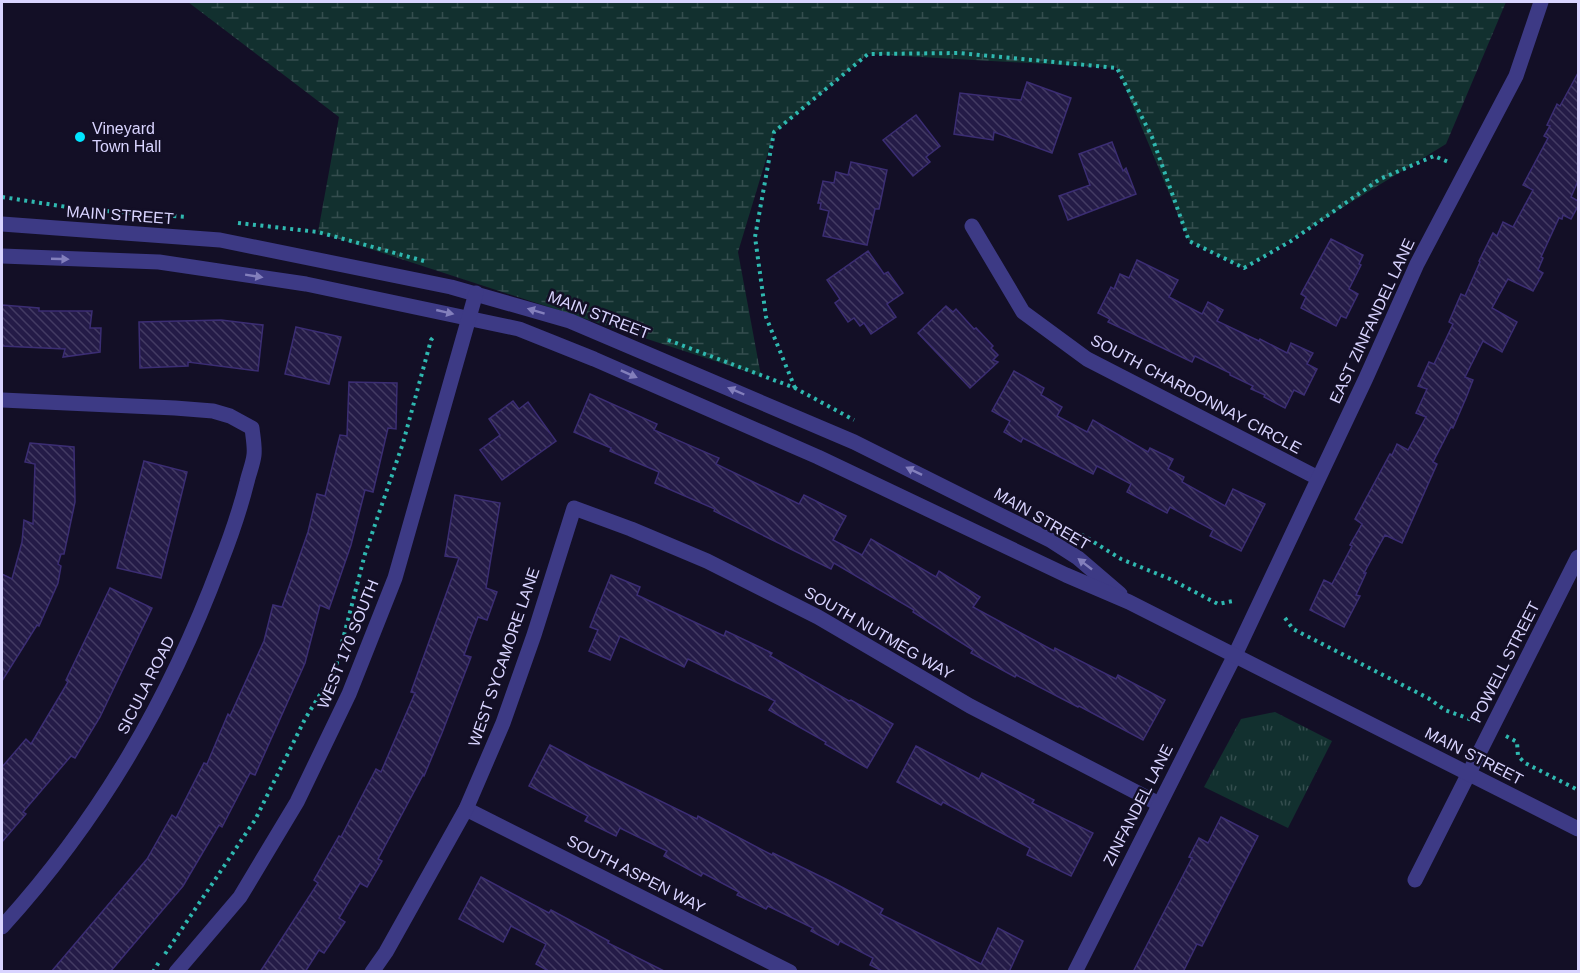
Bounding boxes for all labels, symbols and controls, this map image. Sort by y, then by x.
place label: Vineyard Town Hall [92,120,161,155]
marker: Vineyard Town Hall [73,130,87,144]
street label: MAIN STREET [66,203,174,227]
street label: EAST ZINFANDEL LANE [1326,236,1418,406]
one-way arrow [50,254,69,264]
one-way arrow [244,272,263,281]
street label: MAIN STREET [546,288,652,342]
one-way arrow [526,306,544,315]
one-way arrow [436,308,455,318]
street label: SOUTH CHARDONNAY CIRCLE [1088,331,1304,457]
one-way arrow [621,370,638,379]
one-way arrow [727,385,745,395]
one-way arrow [905,467,922,476]
street label: MAIN STREET [991,485,1093,553]
one-way arrow [1077,557,1093,570]
street label: WEST SYCAMORE LANE [465,565,543,749]
street label: WEST 170 SOUTH [314,577,382,711]
street label: SOUTH NUTMEG WAY [802,583,957,683]
street label: POWELL STREET [1467,598,1543,725]
street label: SICULA ROAD [114,633,178,737]
street label: MAIN STREET [1422,724,1526,788]
street label: ZINFANDEL LANE [1100,742,1176,868]
street label: SOUTH ASPEN WAY [564,832,708,916]

